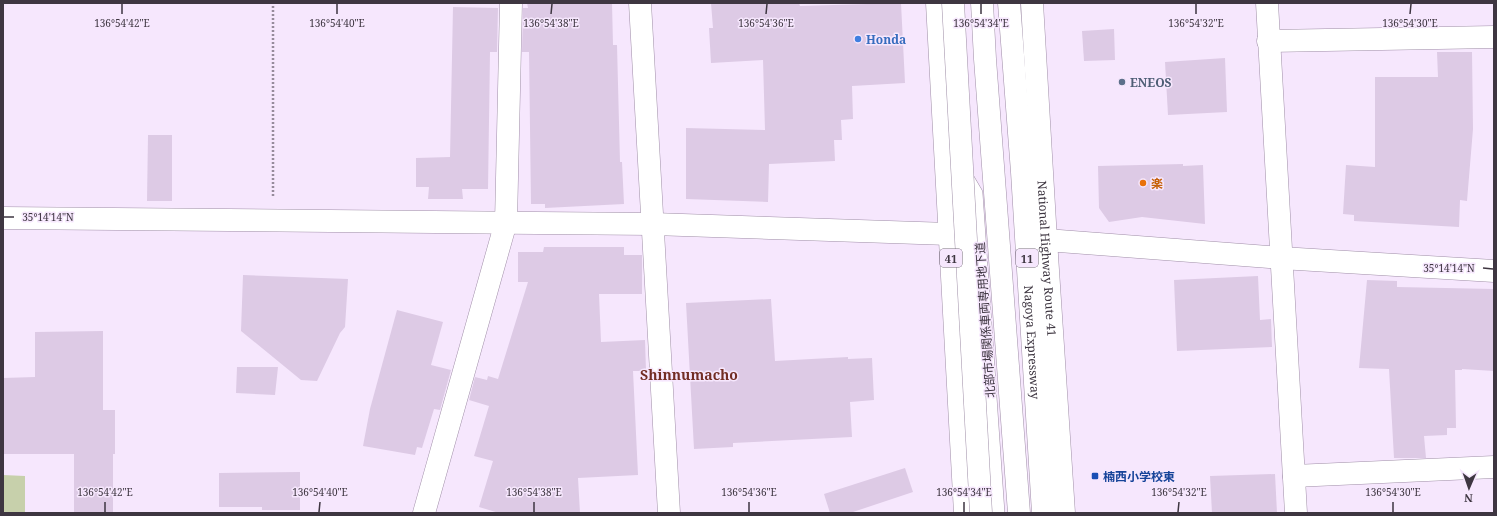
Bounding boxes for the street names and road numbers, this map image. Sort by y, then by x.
street label: National Highway Route 41 [1034,180,1061,337]
street label: 北部市場関係車両専用地下道 [971,242,999,398]
road number: 41 [940,249,962,267]
road number: 11 [1016,249,1038,267]
street label: Nagoya Expressway [1020,285,1044,400]

